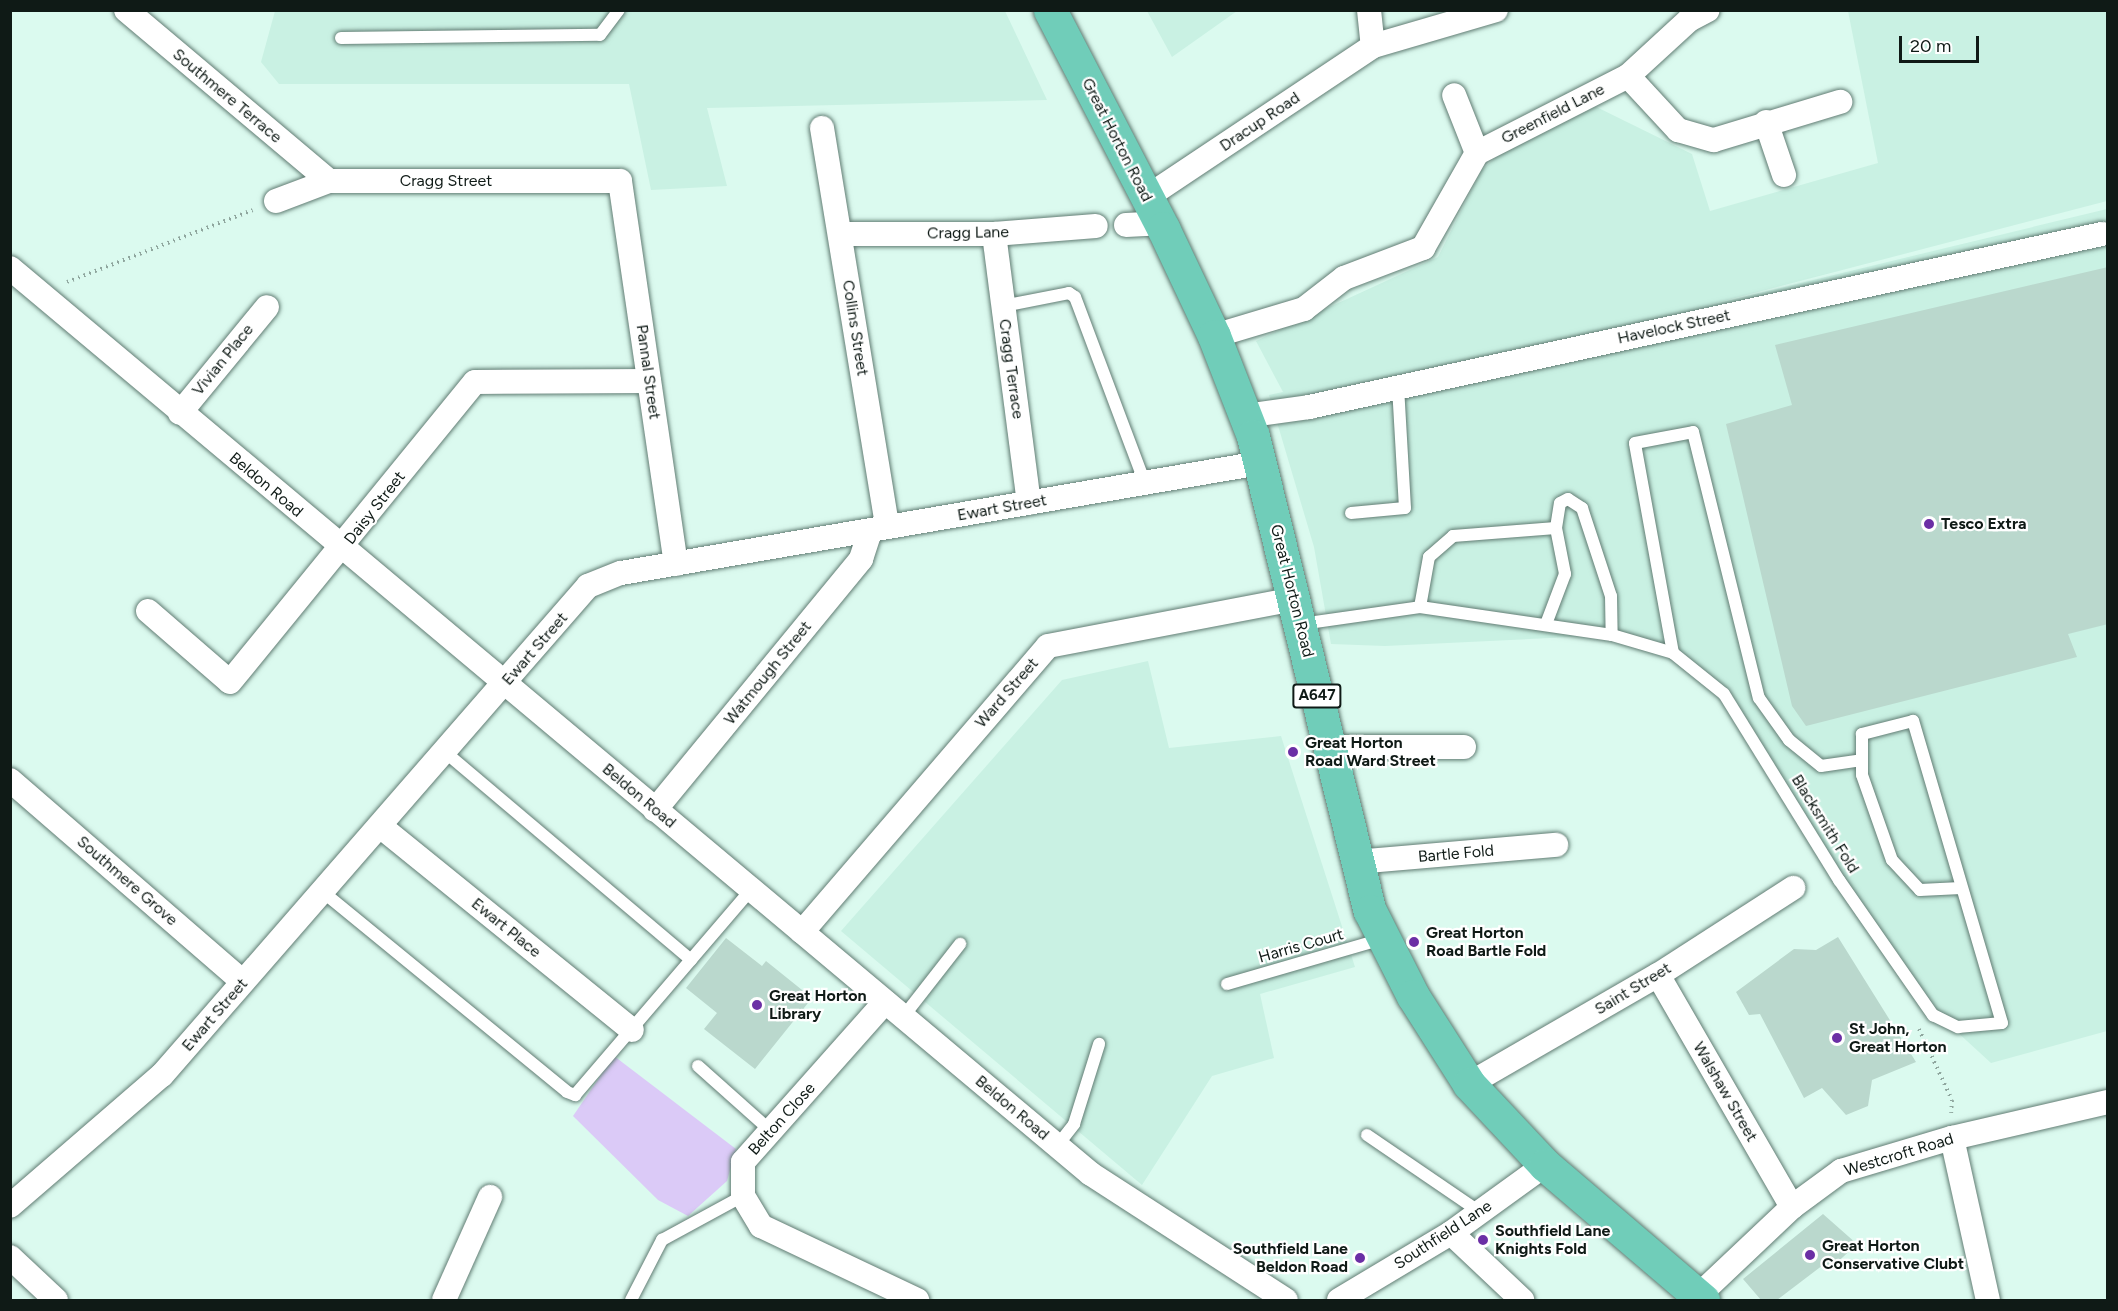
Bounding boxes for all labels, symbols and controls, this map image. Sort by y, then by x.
scale bar [1902,24,1982,62]
text: 20 m [1910,35,1951,57]
street label: Southmere Terrace [169,45,285,147]
street label: Great Horton Road [1078,75,1156,205]
street label: Greenfield Lane [1498,80,1608,148]
street label: Dracup Road [1216,88,1304,156]
street label: Cragg Street [400,171,492,191]
street label: Cragg Lane [927,223,1009,243]
street label: Collins Street [838,279,872,377]
street label: Havelock Street [1616,306,1732,348]
street label: Cragg Terrace [994,318,1028,420]
street label: Vivian Place [188,320,258,400]
street label: Pannal Street [632,323,664,421]
street label: Beldon Road [225,449,307,521]
street label: Daisy Street [340,468,410,548]
street label: Ewart Street [956,491,1048,525]
place label: Tesco Extra [1941,514,2026,534]
marker: Tesco Extra [1922,517,1936,531]
street label: Great Horton Road [1266,523,1318,659]
street label: Ewart Street [498,609,572,689]
street label: Watmough Street [720,617,816,729]
street label: Ward Street [971,654,1043,732]
road number: A647 [1292,684,1342,708]
place label: Great Horton Road Ward Street [1305,733,1436,771]
marker: Great Horton Road Ward Street [1286,745,1300,759]
street label: Beldon Road [598,760,680,832]
street label: Blacksmith Fold [1787,771,1863,877]
street label: Southmere Grove [73,832,181,930]
street label: Bartle Fold [1417,841,1495,867]
street label: Ewart Place [467,894,545,962]
place label: Great Horton Road Bartle Fold [1426,923,1546,961]
street label: Harris Court [1256,925,1346,967]
marker: Great Horton Road Bartle Fold [1407,935,1421,949]
street label: Saint Street [1591,959,1675,1019]
street label: Ewart Street [178,975,252,1055]
place label: Great Horton Library [769,986,867,1024]
marker: Great Horton Library [750,998,764,1012]
place label: St John, Great Horton [1849,1019,1947,1057]
marker: St John, Great Horton [1830,1031,1844,1045]
street label: Walshaw Street [1689,1039,1761,1145]
street label: Beldon Road [971,1072,1053,1144]
street label: Belton Close [745,1079,819,1159]
street label: Westcroft Road [1842,1129,1956,1181]
street label: Southfield Lane [1391,1196,1495,1274]
place label: Southfield Lane Knights Fold [1495,1221,1610,1259]
marker: Southfield Lane Knights Fold [1476,1233,1490,1247]
place label: Great Horton Conservative Clubt [1822,1236,1964,1274]
place label: Southfield Lane Beldon Road [1233,1239,1348,1277]
marker: Great Horton Conservative Clubt [1803,1248,1817,1262]
marker: Southfield Lane Beldon Road [1353,1251,1367,1265]

